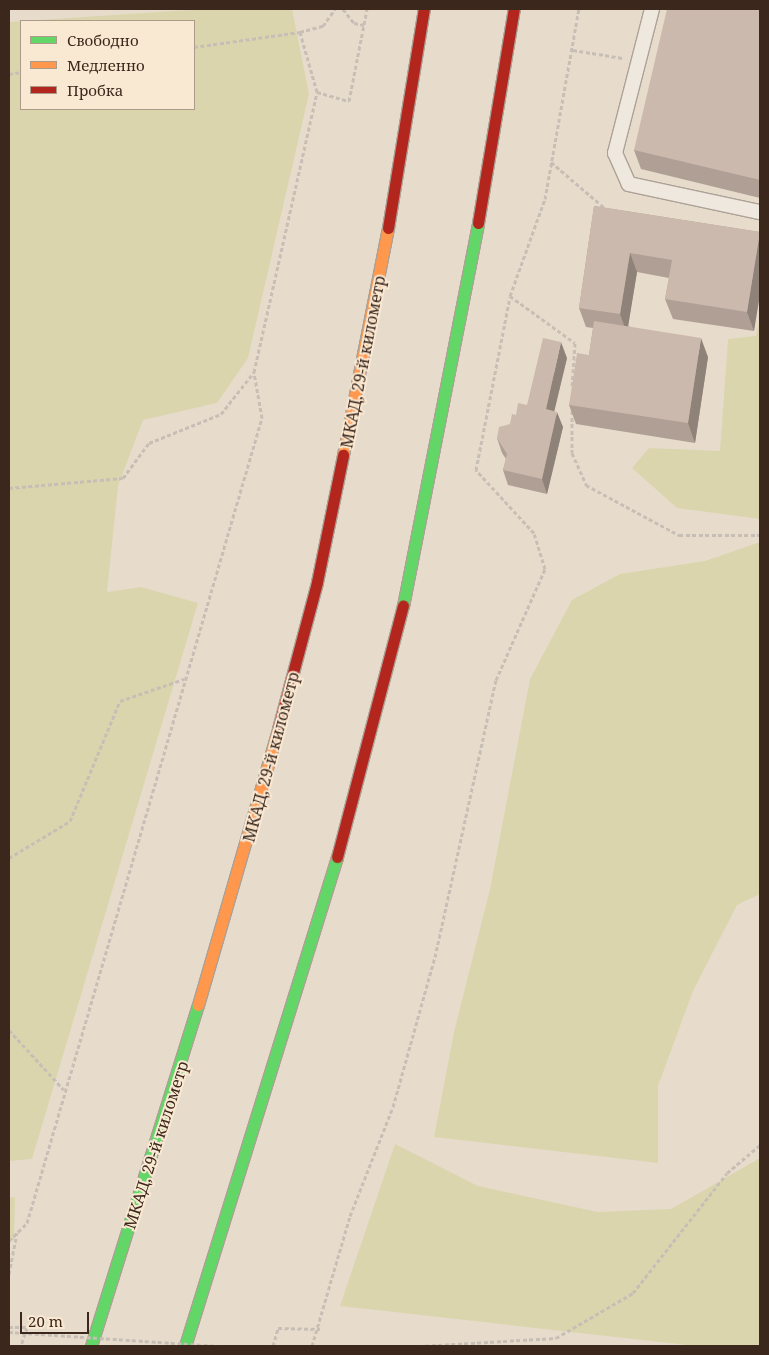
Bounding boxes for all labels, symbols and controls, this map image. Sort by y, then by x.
legend [20,20,195,110]
text: Свободно [67,30,139,50]
text: Медленно [67,55,145,75]
text: Пробка [67,80,123,100]
street label: МКАД, 29-й километр [337,274,389,450]
street label: МКАД, 29-й километр [239,670,303,844]
street label: МКАД, 29-й километр [120,1059,192,1231]
scale bar [22,1302,91,1334]
text: 20 m [28,1311,63,1331]

